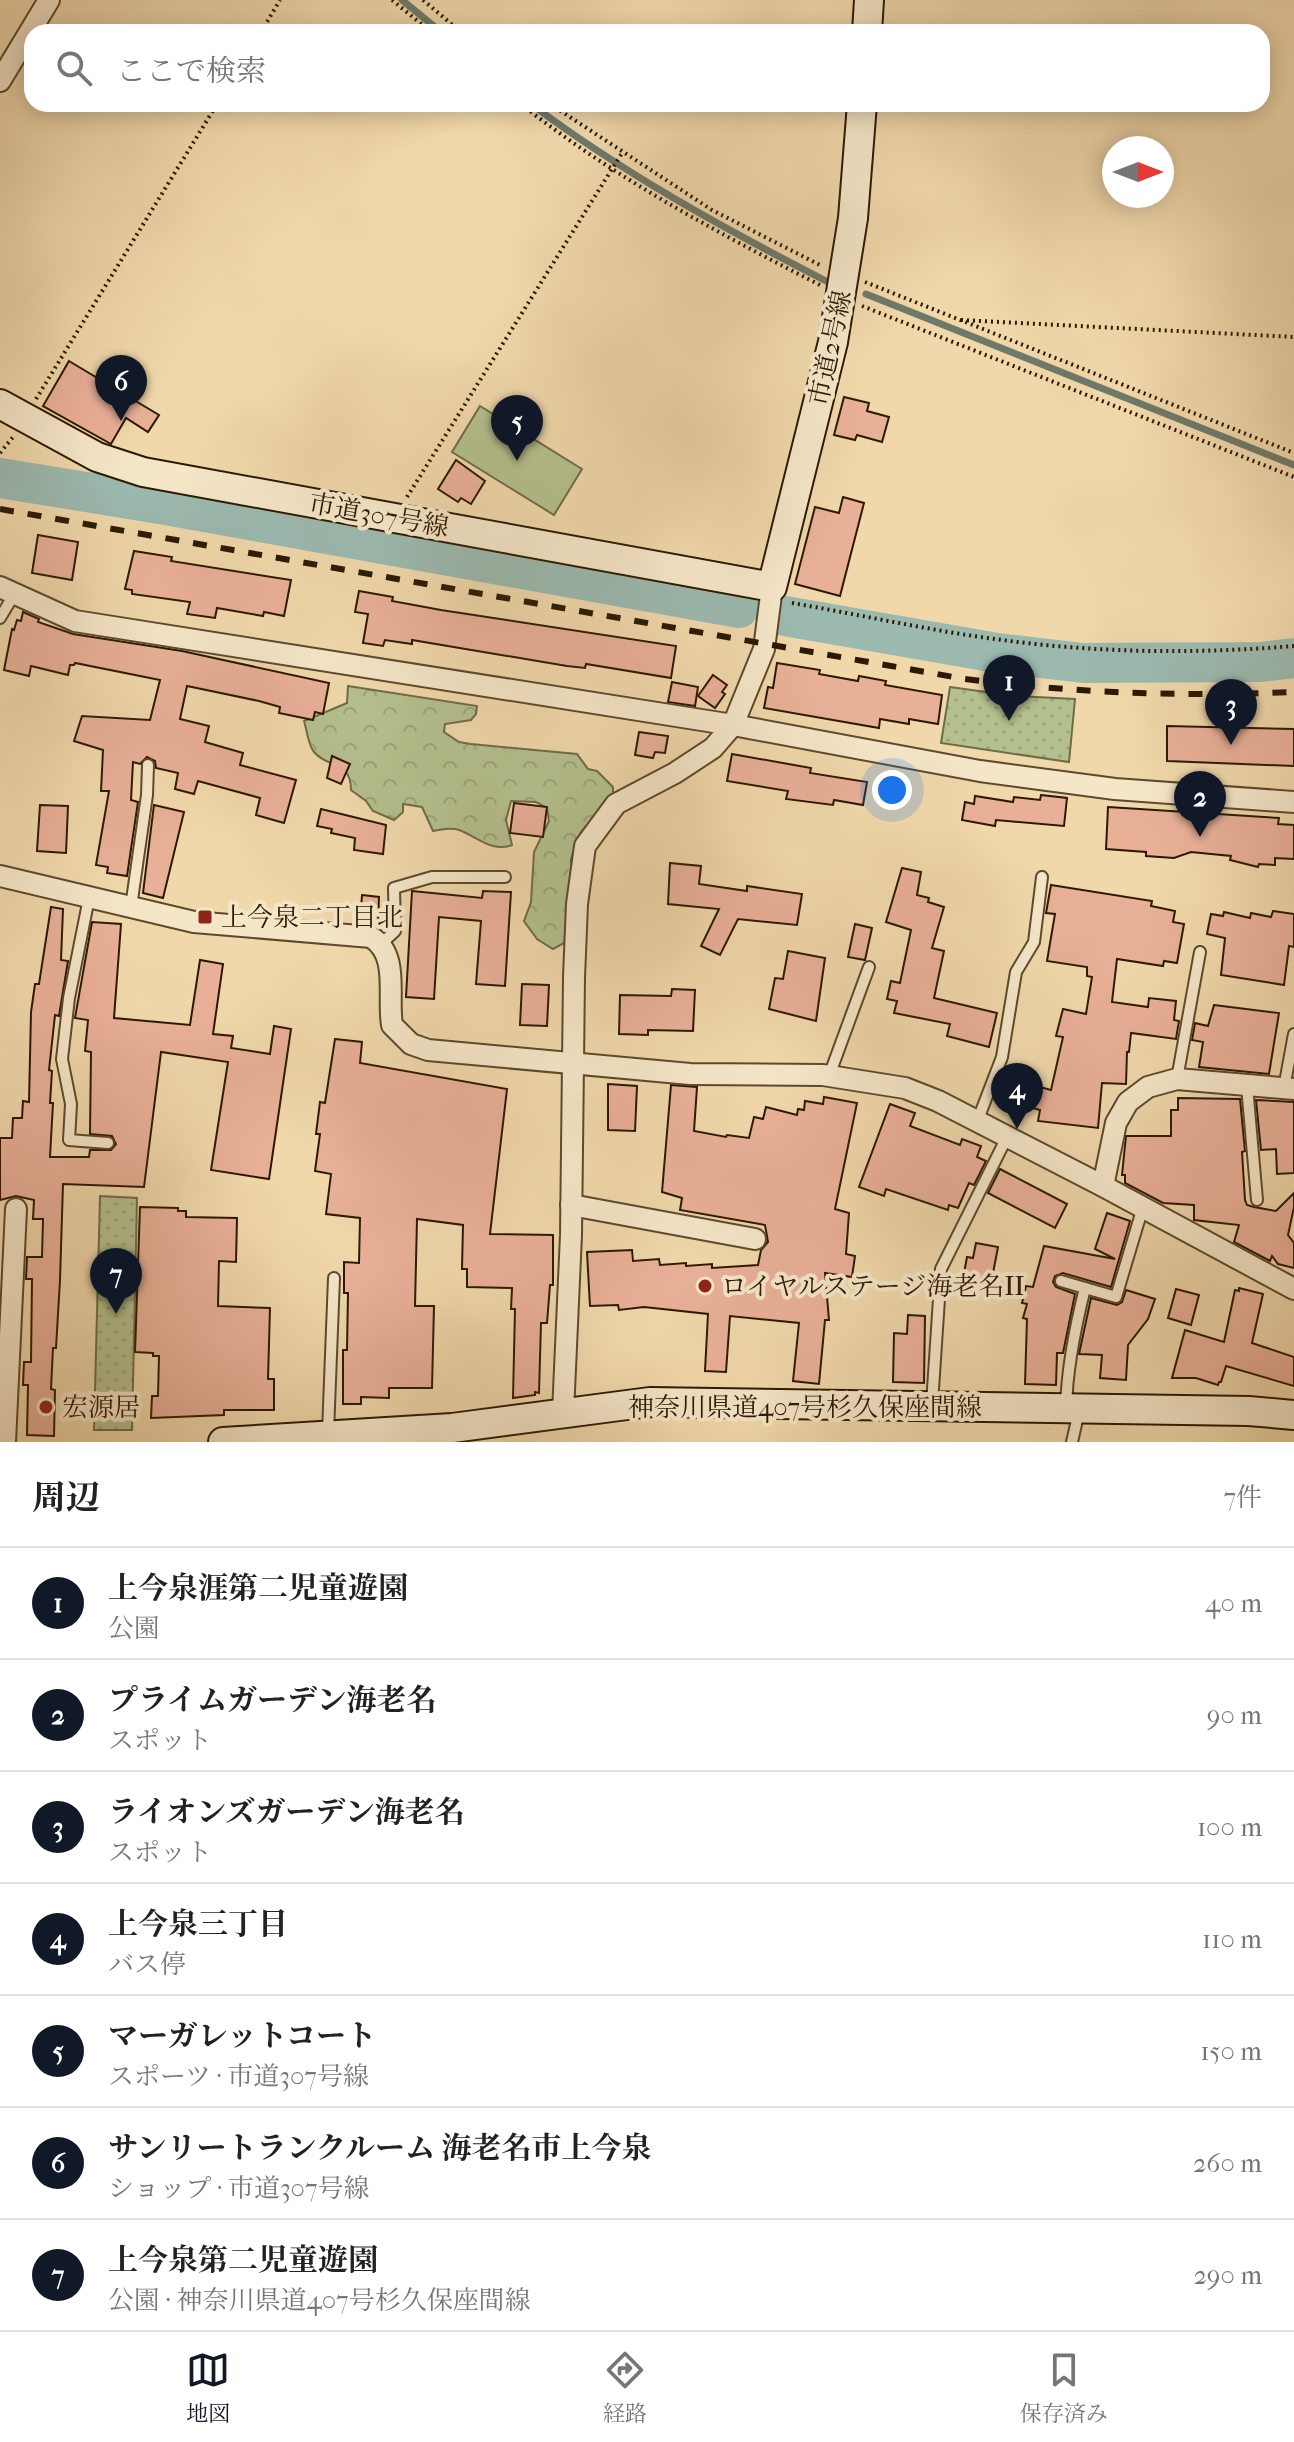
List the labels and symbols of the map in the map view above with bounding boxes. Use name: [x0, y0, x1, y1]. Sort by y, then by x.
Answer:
north arrow: [1102, 136, 1174, 208]
street label: 市道2号線: [803, 287, 858, 409]
pin: 6: [95, 355, 147, 421]
pin: 5: [491, 395, 543, 461]
street label: 市道307号線: [307, 488, 451, 543]
pin: 1: [983, 655, 1035, 721]
pin: 3: [1205, 679, 1257, 745]
your location: [872, 770, 912, 810]
pin: 2: [1174, 771, 1226, 837]
place label: 上今泉二丁目北: [221, 902, 403, 933]
marker: 上今泉二丁目北: [196, 908, 214, 926]
pin: 4: [991, 1063, 1043, 1129]
pin: 7: [90, 1248, 142, 1314]
place label: ロイヤルステージ海老名II: [721, 1271, 1024, 1302]
marker: ロイヤルステージ海老名II: [696, 1277, 714, 1295]
place label: 宏源居: [62, 1392, 140, 1423]
street label: 神奈川県道407号杉久保座間線: [628, 1392, 982, 1423]
marker: 宏源居: [37, 1398, 55, 1416]

